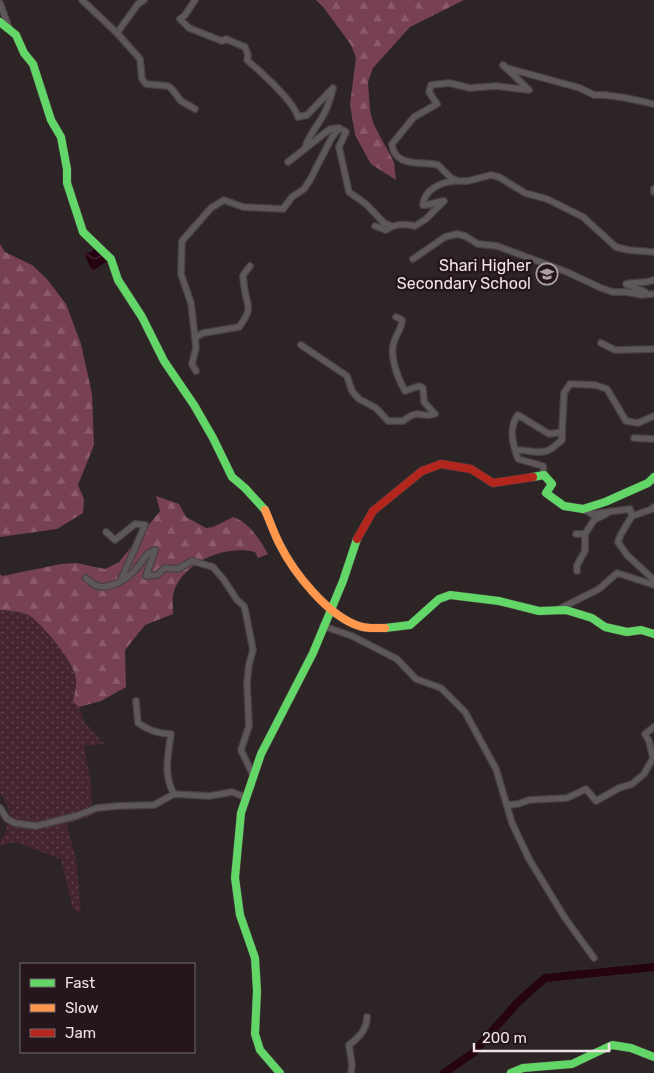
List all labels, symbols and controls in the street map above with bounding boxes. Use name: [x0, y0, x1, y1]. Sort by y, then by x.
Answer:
place label: Shari Higher Secondary School: [397, 256, 531, 293]
school or university icon: Shari Higher Secondary School: [535, 262, 559, 286]
legend: [20, 963, 195, 1053]
text: Fast: [65, 974, 95, 992]
text: Slow: [65, 999, 98, 1017]
scale bar: [474, 1020, 609, 1052]
text: Jam: [65, 1024, 96, 1042]
text: 200 m: [482, 1029, 527, 1047]

